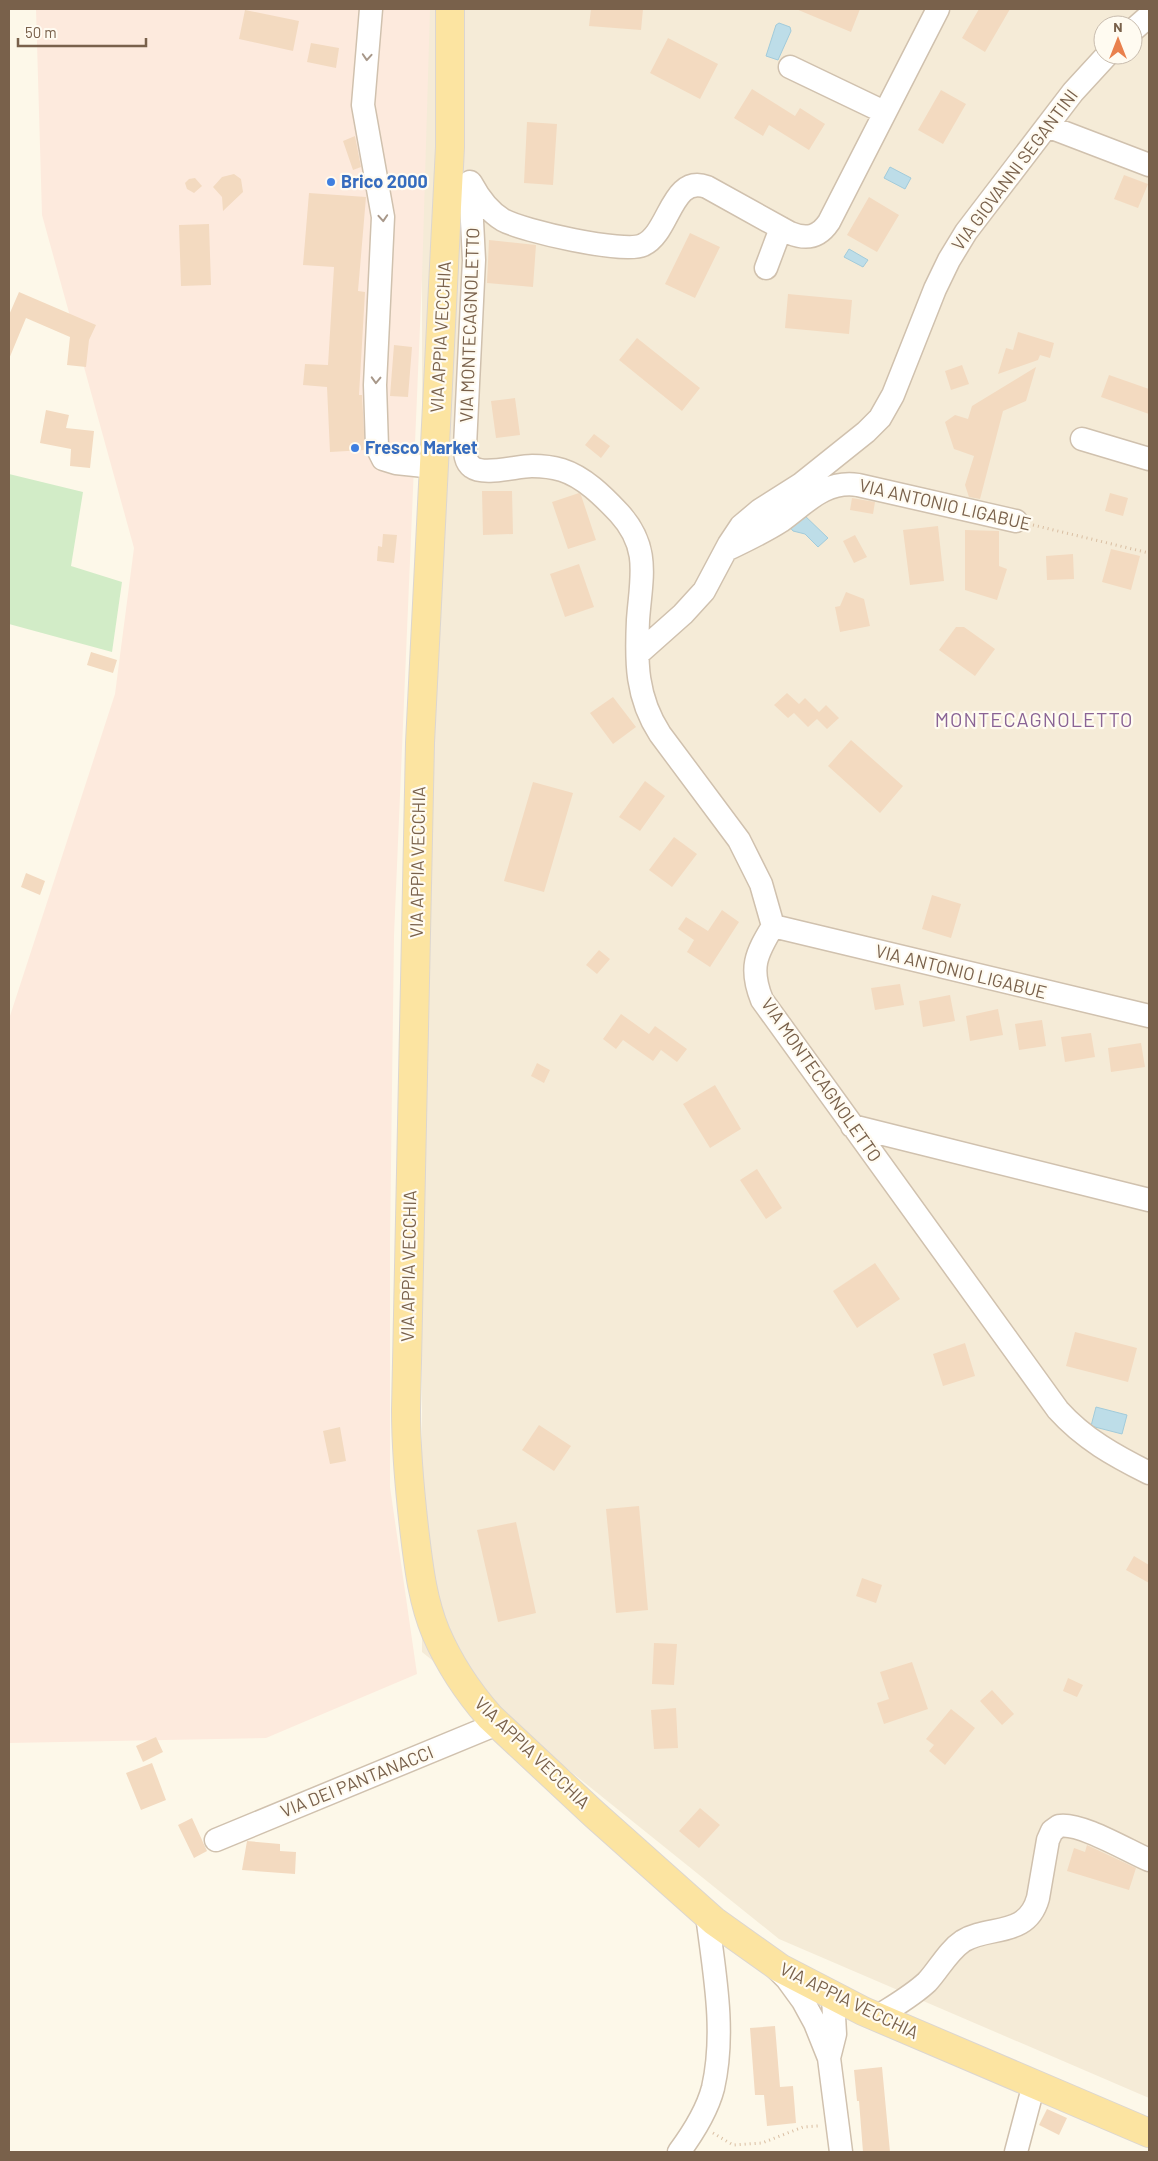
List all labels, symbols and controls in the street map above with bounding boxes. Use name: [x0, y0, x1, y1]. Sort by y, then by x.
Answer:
scale bar: [18, 15, 145, 47]
north arrow: [1093, 15, 1143, 65]
text: N: [1113, 18, 1123, 35]
text: 50 m: [25, 23, 57, 41]
one-way arrow: [361, 54, 372, 62]
street label: VIA GIOVANNI SEGANTINI: [946, 85, 1082, 254]
place label: Brico 2000: [341, 170, 428, 192]
marker: Brico 2000: [325, 176, 337, 188]
one-way arrow: [377, 214, 388, 222]
street label: VIA MONTECAGNOLETTO: [455, 227, 483, 423]
street label: VIA APPIA VECCHIA: [425, 261, 455, 413]
one-way arrow: [370, 376, 381, 384]
place label: Fresco Market: [365, 436, 478, 458]
marker: Fresco Market: [349, 442, 361, 454]
street label: VIA ANTONIO LIGABUE: [857, 474, 1033, 535]
district label: MONTECAGNOLETTO: [935, 707, 1133, 731]
street label: VIA APPIA VECCHIA: [405, 786, 429, 938]
street label: VIA ANTONIO LIGABUE: [873, 939, 1049, 1003]
street label: VIA MONTECAGNOLETTO: [757, 993, 887, 1166]
street label: VIA APPIA VECCHIA: [396, 1190, 420, 1342]
street label: VIA APPIA VECCHIA: [471, 1692, 595, 1813]
street label: VIA DEI PANTANACCI: [277, 1740, 436, 1822]
street label: VIA APPIA VECCHIA: [776, 1957, 922, 2043]

